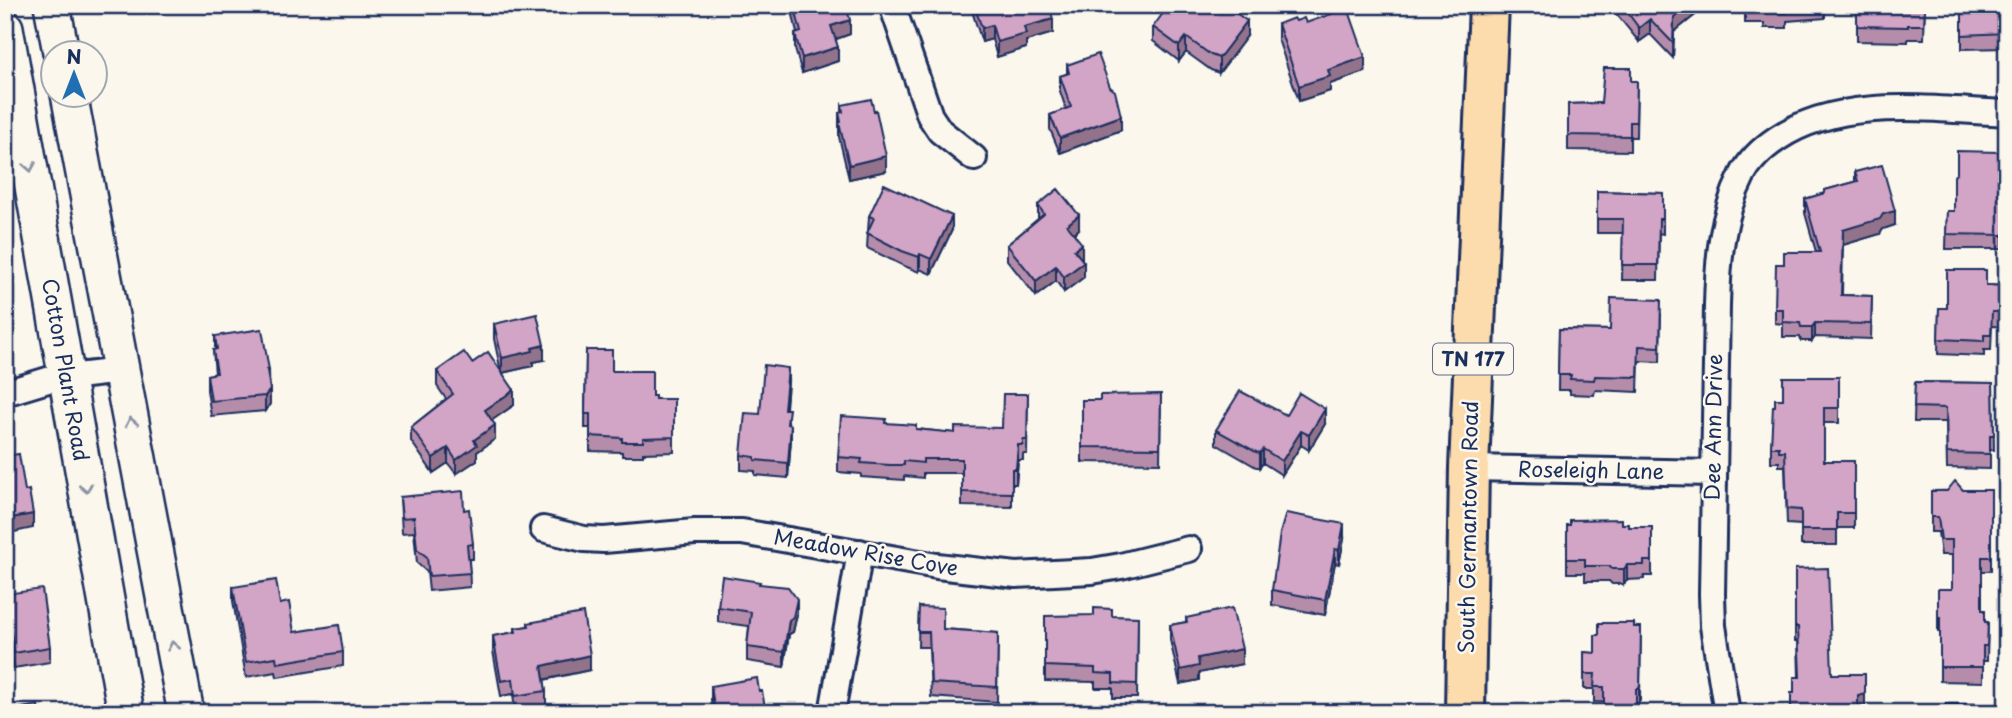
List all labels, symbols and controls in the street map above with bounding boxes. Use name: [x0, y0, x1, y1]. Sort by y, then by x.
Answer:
north arrow: [38, 38, 108, 108]
text: N: [66, 42, 82, 70]
one-way arrow: [22, 161, 37, 173]
street label: Cotton Plant Road: [35, 276, 99, 464]
road number: TN 177: [1433, 344, 1513, 374]
street label: Dee Ann Drive: [1695, 353, 1729, 501]
street label: South Germantown Road: [1449, 400, 1485, 654]
one-way arrow: [124, 416, 139, 428]
street label: Roseleigh Lane: [1517, 452, 1665, 486]
one-way arrow: [78, 482, 93, 494]
street label: Meadow Rise Cove: [772, 519, 961, 583]
one-way arrow: [166, 640, 181, 652]

